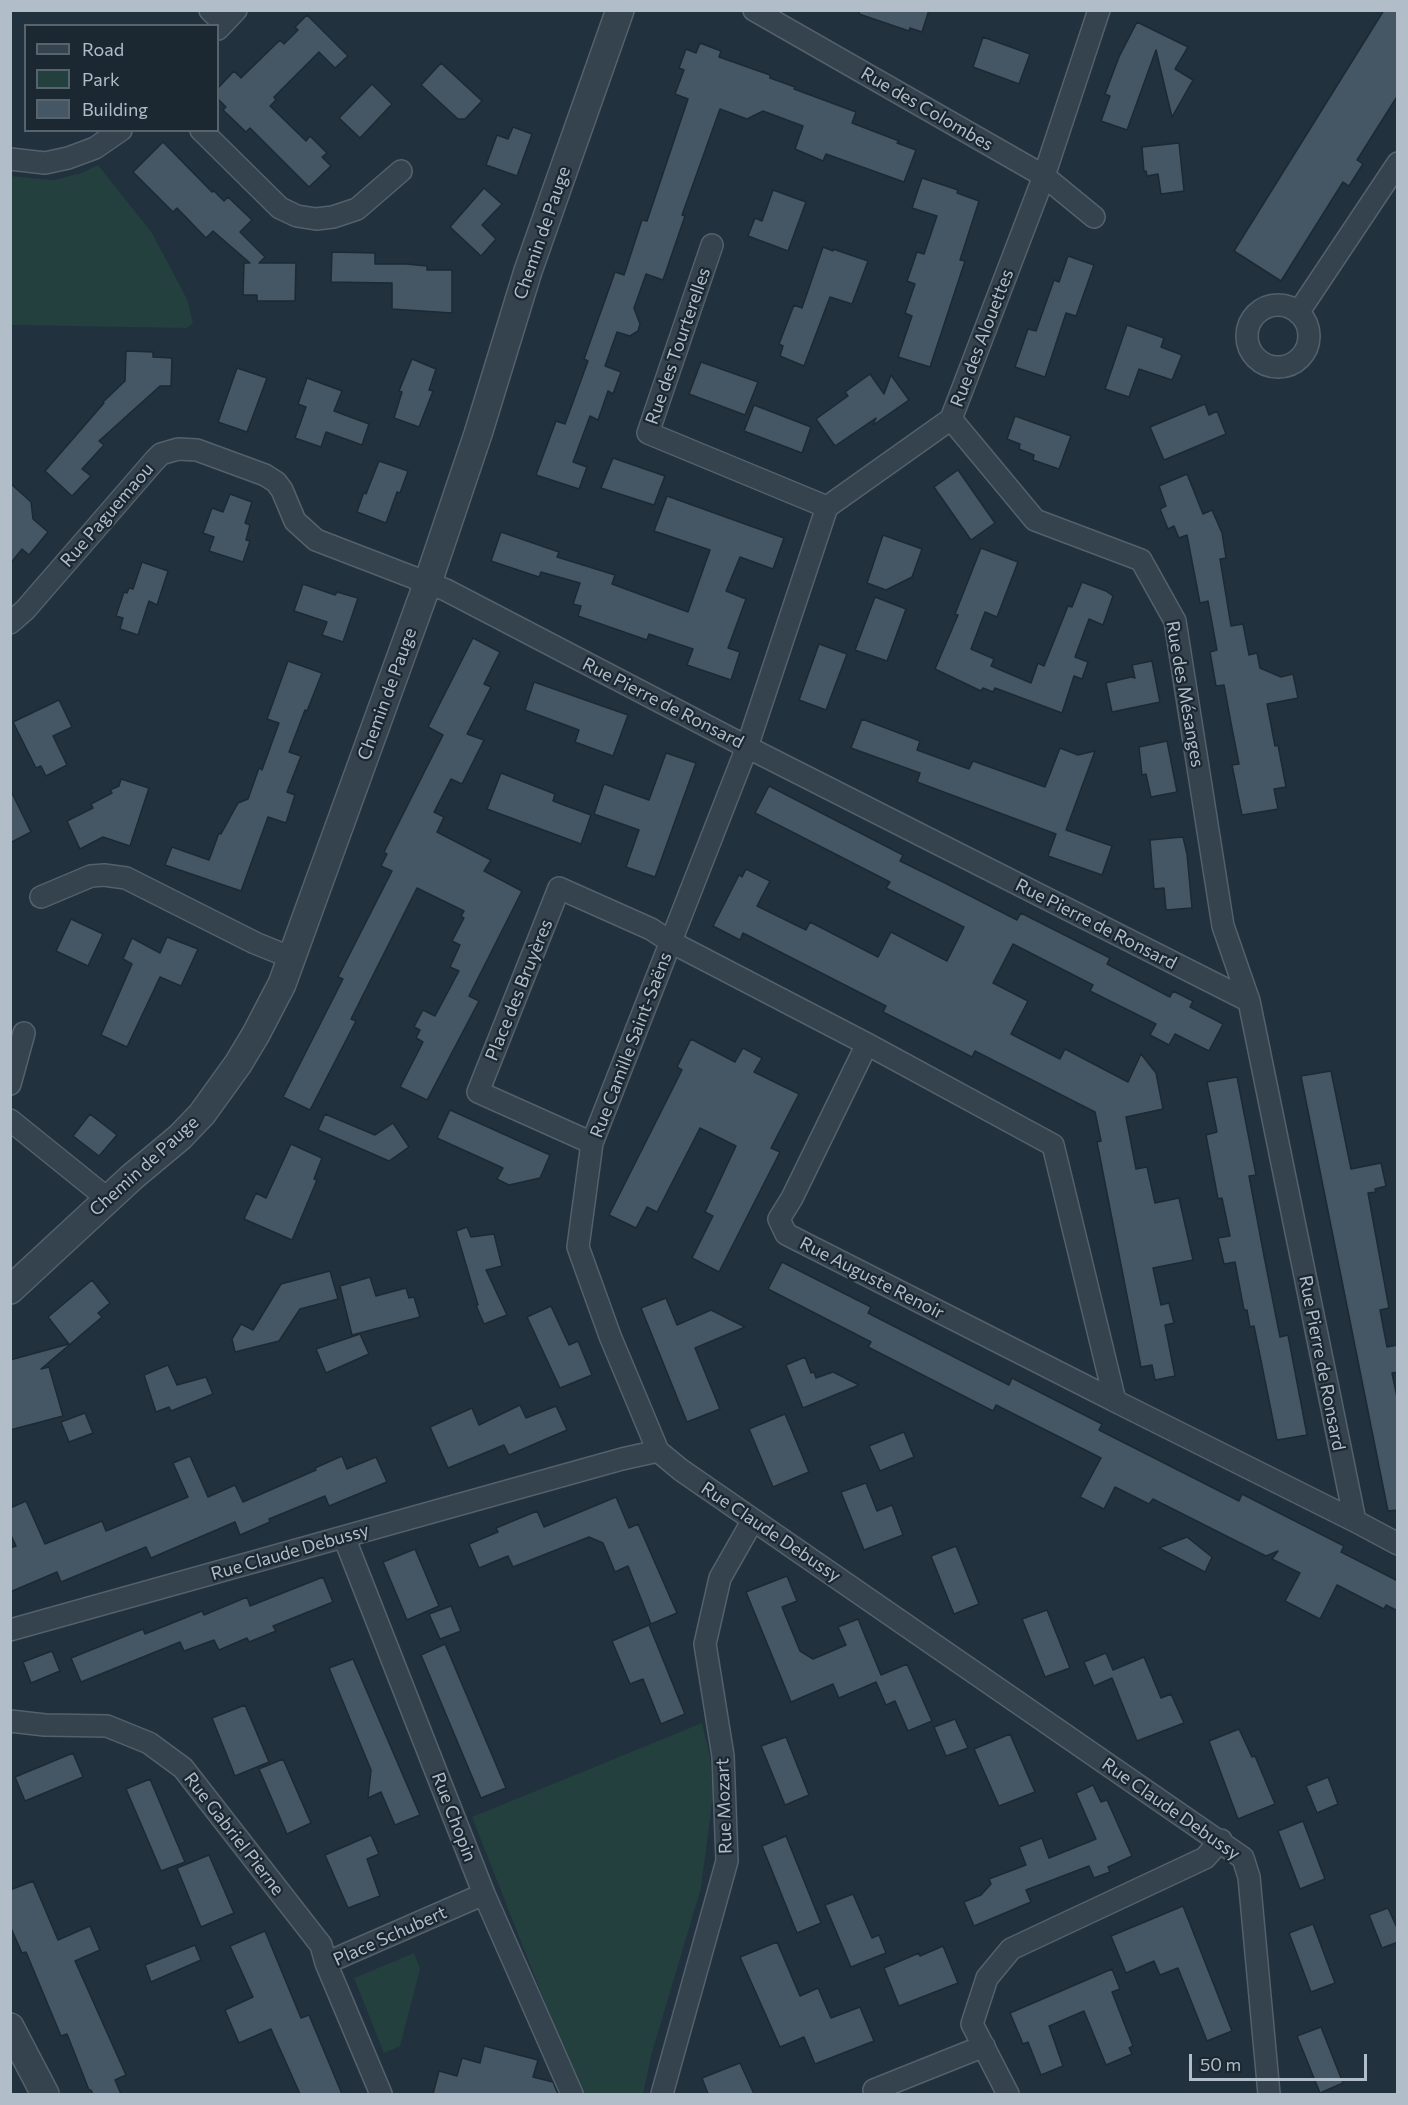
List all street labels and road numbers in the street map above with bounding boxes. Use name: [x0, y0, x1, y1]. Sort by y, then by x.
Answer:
street label: Rue des Colombes: [857, 62, 997, 156]
street label: Chemin de Pauge: [509, 164, 575, 302]
street label: Rue des Tourterelles: [641, 265, 715, 427]
street label: Rue des Alouettes: [946, 266, 1018, 410]
street label: Rue Paguemaou: [56, 459, 158, 571]
street label: Rue des Mésanges: [1161, 619, 1209, 769]
street label: Chemin de Pauge: [353, 625, 421, 763]
street label: Rue Pierre de Ronsard: [579, 653, 747, 753]
street label: Rue Pierre de Ronsard: [1012, 874, 1180, 974]
street label: Place des Bruyères: [481, 916, 557, 1064]
street label: Rue Camille Saint-Saëns: [586, 949, 676, 1141]
street label: Chemin de Pauge: [85, 1111, 203, 1221]
street label: Rue Auguste Renoir: [796, 1232, 948, 1324]
street label: Rue Pierre de Ronsard: [1294, 1274, 1350, 1452]
street label: Rue Claude Debussy: [697, 1477, 845, 1587]
street label: Rue Claude Debussy: [208, 1519, 372, 1585]
street label: Rue Claude Debussy: [1098, 1753, 1244, 1865]
street label: Rue Mozart: [712, 1758, 736, 1854]
street label: Rue Gabriel Pierne: [179, 1768, 289, 1900]
street label: Rue Chopin: [427, 1769, 481, 1865]
street label: Place Schubert: [330, 1901, 450, 1971]

